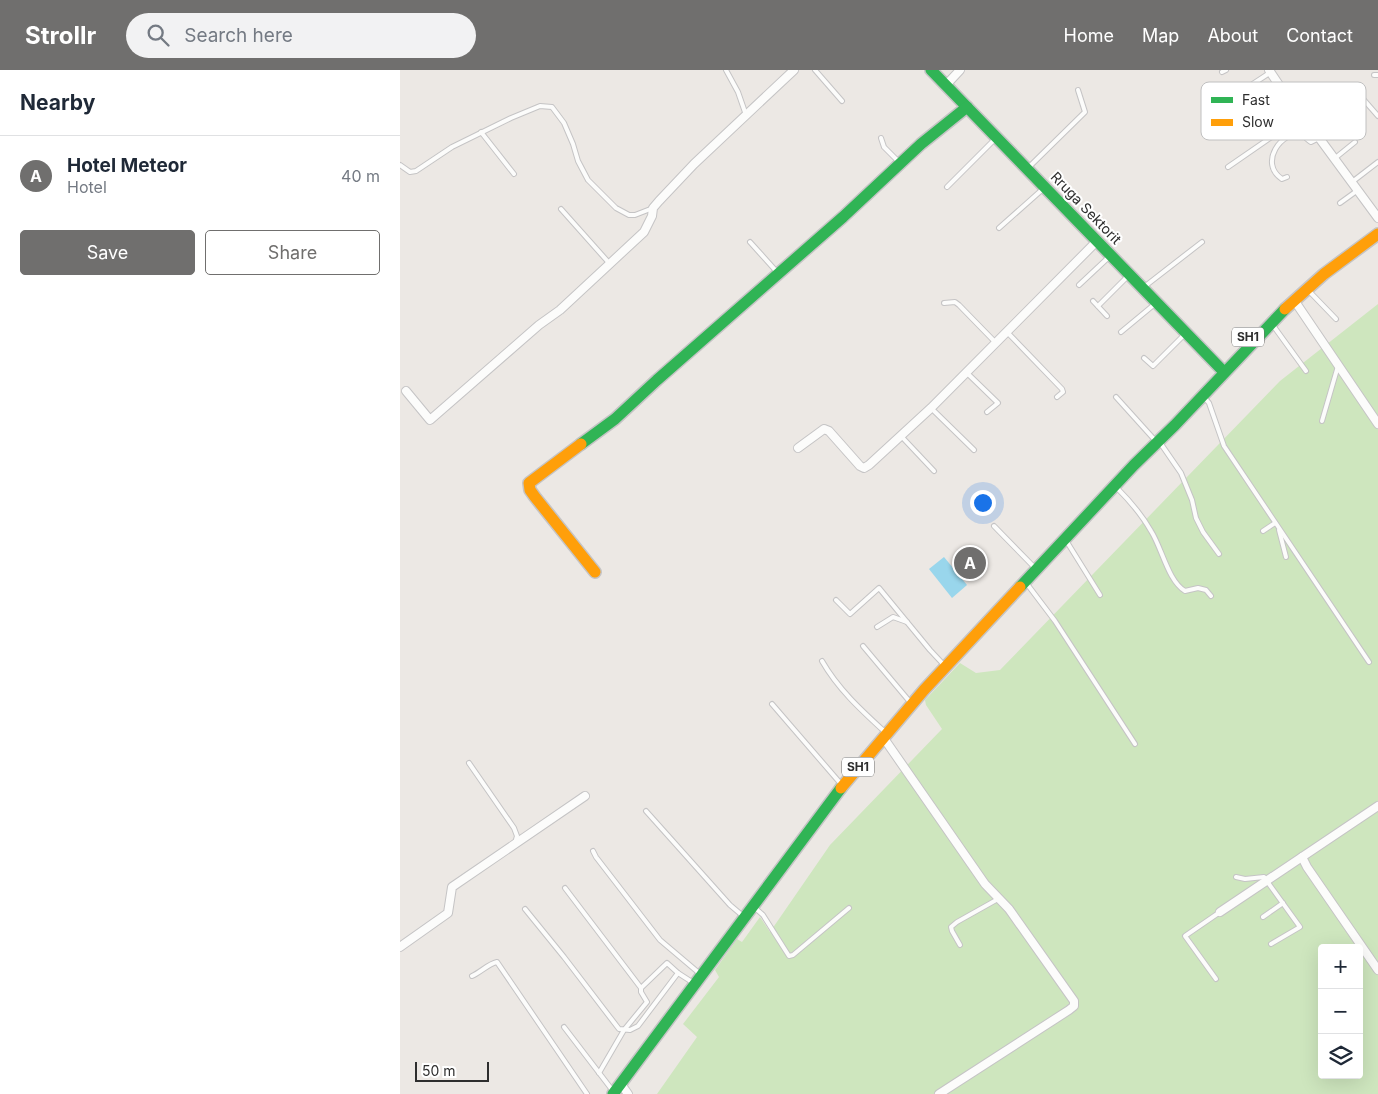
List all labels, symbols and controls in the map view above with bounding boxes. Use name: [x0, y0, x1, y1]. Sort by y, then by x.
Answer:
search box: [126, 13, 476, 58]
text: Strollr: [25, 21, 96, 50]
icon: search: [144, 21, 172, 49]
text: Search here: [184, 24, 293, 47]
text: Home: [1064, 25, 1114, 46]
text: Map: [1142, 25, 1179, 46]
text: About: [1207, 25, 1258, 46]
text: Contact: [1286, 25, 1353, 46]
legend: [1201, 82, 1366, 140]
text: Nearby: [20, 90, 95, 115]
text: Fast: [1242, 91, 1270, 108]
text: Slow: [1242, 113, 1274, 130]
text: Hotel Meteor: [67, 154, 187, 177]
text: A: [30, 166, 42, 186]
text: 40 m: [341, 166, 380, 186]
street label: Rruga Sektorit: [1048, 168, 1125, 248]
text: Hotel: [67, 177, 107, 197]
button: Save: [20, 230, 195, 275]
button: Share: [205, 230, 380, 275]
road number: SH1: [1232, 328, 1264, 346]
your location: [970, 490, 996, 516]
pin: A: [954, 544, 986, 582]
road number: SH1: [842, 758, 874, 776]
map controls: [1318, 944, 1363, 1079]
button: +: [1318, 944, 1363, 989]
button: −: [1318, 989, 1363, 1034]
button: layers: [1318, 1034, 1363, 1079]
scale bar: [415, 1059, 489, 1082]
text: 50 m: [422, 1062, 456, 1079]

